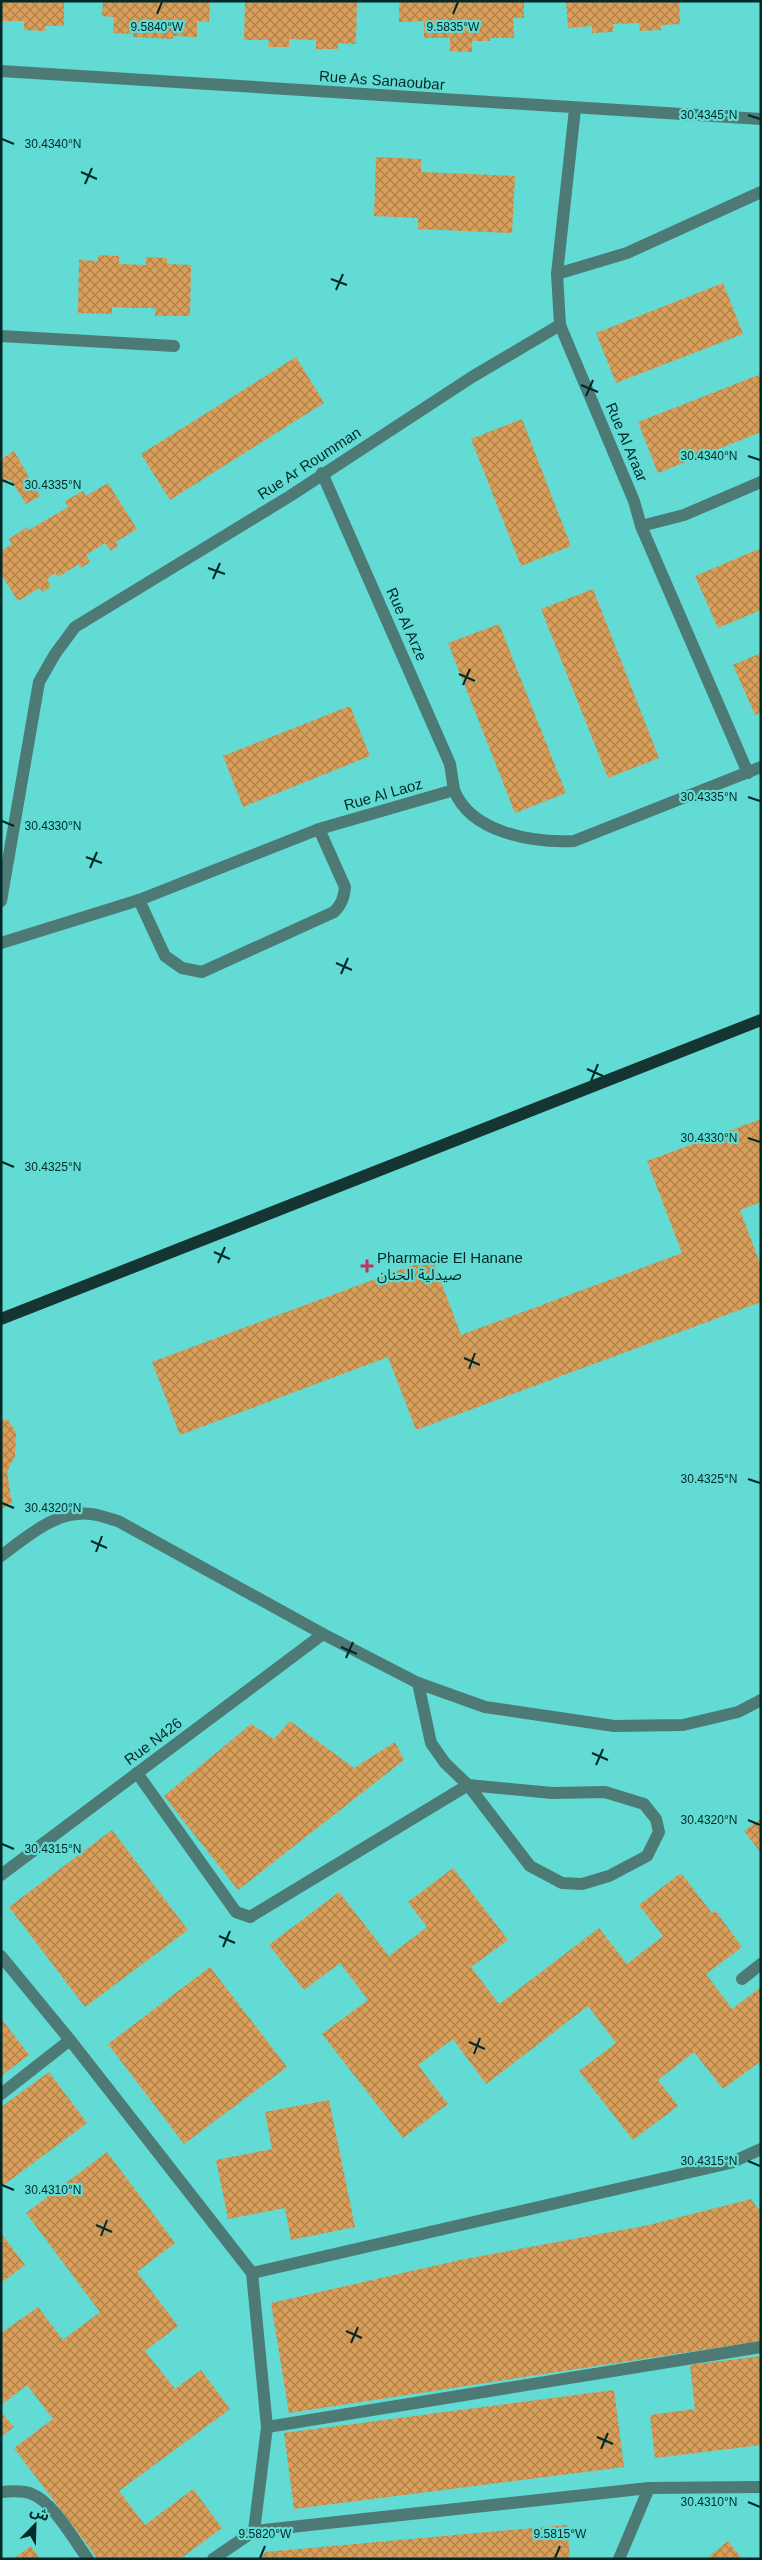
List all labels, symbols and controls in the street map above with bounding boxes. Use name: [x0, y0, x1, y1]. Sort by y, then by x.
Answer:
text: 9.5840°W: [131, 20, 184, 34]
text: 9.5835°W: [427, 20, 480, 34]
street label: Rue As Sanaoubar: [319, 67, 445, 93]
text: 30.4345°N: [681, 108, 737, 122]
text: 30.4340°N: [25, 137, 81, 151]
street label: Rue Al Araar: [603, 400, 651, 484]
street label: Rue Ar Roumman: [254, 423, 364, 503]
text: 30.4340°N: [681, 449, 737, 463]
text: 30.4335°N: [25, 478, 81, 492]
street label: Rue Al Arze: [383, 585, 431, 663]
street label: Rue Al Laoz: [342, 775, 424, 813]
text: 30.4335°N: [681, 790, 737, 804]
text: 30.4330°N: [25, 819, 81, 833]
text: 30.4330°N: [681, 1131, 737, 1145]
text: 30.4325°N: [25, 1160, 81, 1174]
place label: Pharmacie El Hanane صيدلية الحنان: [377, 1249, 523, 1284]
marker: Pharmacie El Hanane صيدلية الحنان: [361, 1260, 373, 1272]
text: 30.4325°N: [681, 1472, 737, 1486]
text: 30.4320°N: [25, 1501, 81, 1515]
street label: Rue N426: [121, 1714, 185, 1768]
text: 30.4320°N: [681, 1813, 737, 1827]
text: 30.4315°N: [25, 1842, 81, 1856]
text: 30.4315°N: [681, 2154, 737, 2168]
text: 30.4310°N: [25, 2183, 81, 2197]
text: 30.4310°N: [681, 2495, 737, 2509]
north arrow: [10, 2500, 60, 2550]
text: ش: [28, 2502, 52, 2524]
text: 9.5820°W: [239, 2527, 292, 2541]
text: 9.5815°W: [534, 2527, 587, 2541]

